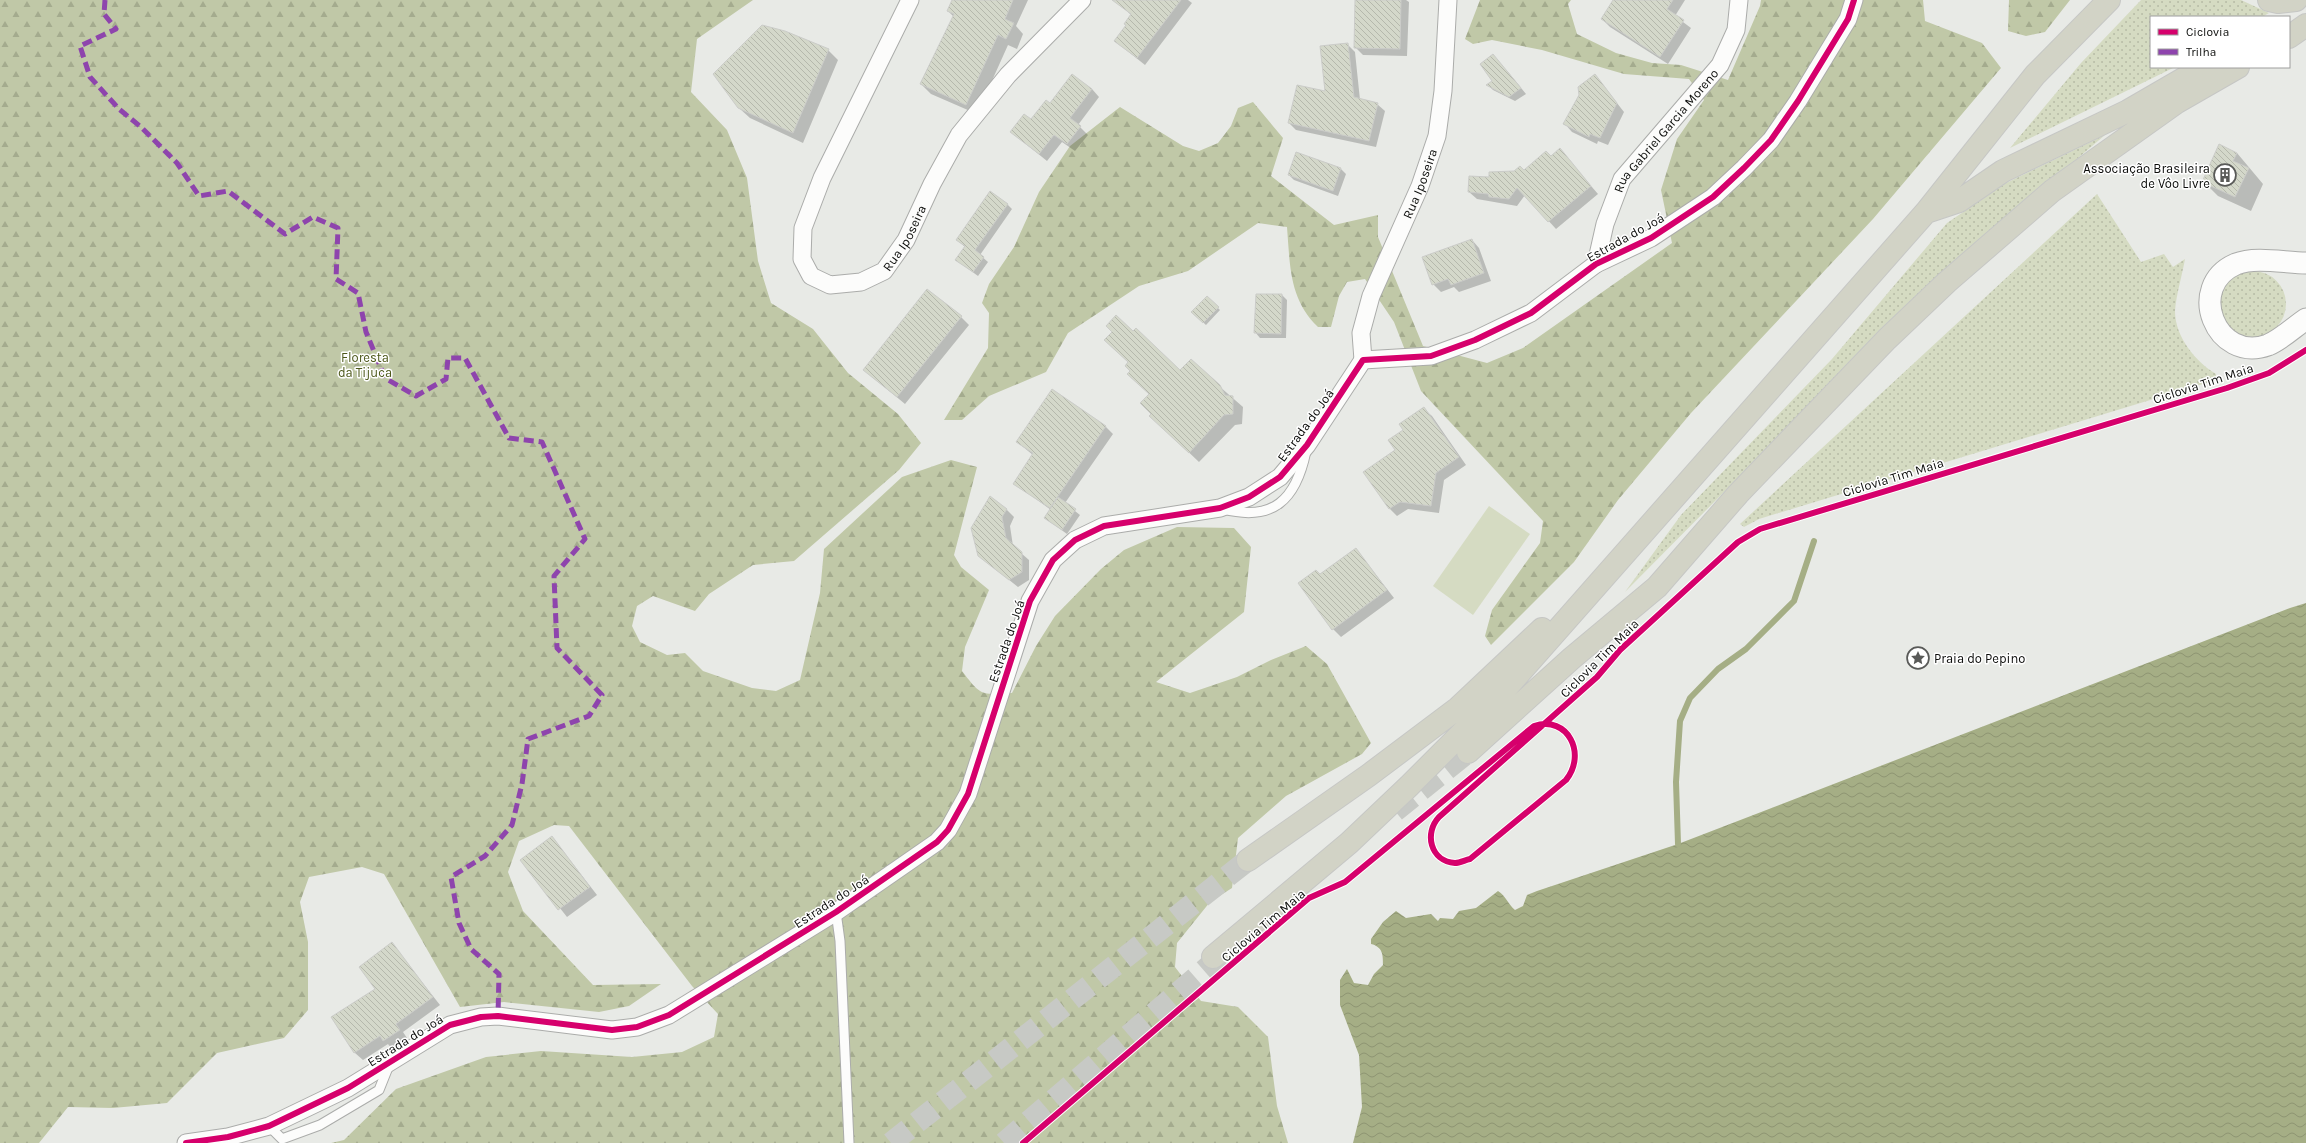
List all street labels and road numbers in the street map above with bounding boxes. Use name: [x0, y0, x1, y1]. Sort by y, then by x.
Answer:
street label: Rua Gabriel Garcia Moreno: [1611, 66, 1722, 195]
street label: Rua Iposeira: [1399, 147, 1440, 221]
street label: Rua Iposeira: [880, 203, 929, 274]
street label: Estrada do Joá: [1584, 210, 1667, 265]
street label: Ciclovia Tim Maia: [2151, 360, 2255, 407]
street label: Estrada do Joá: [1274, 386, 1337, 465]
street label: Ciclovia Tim Maia: [1841, 455, 1945, 500]
street label: Estrada do Joá: [985, 598, 1028, 684]
street label: Ciclovia Tim Maia: [1557, 616, 1642, 701]
street label: Estrada do Joá: [791, 872, 872, 931]
street label: Ciclovia Tim Maia: [1218, 886, 1308, 965]
street label: Estrada do Joá: [365, 1011, 446, 1070]

